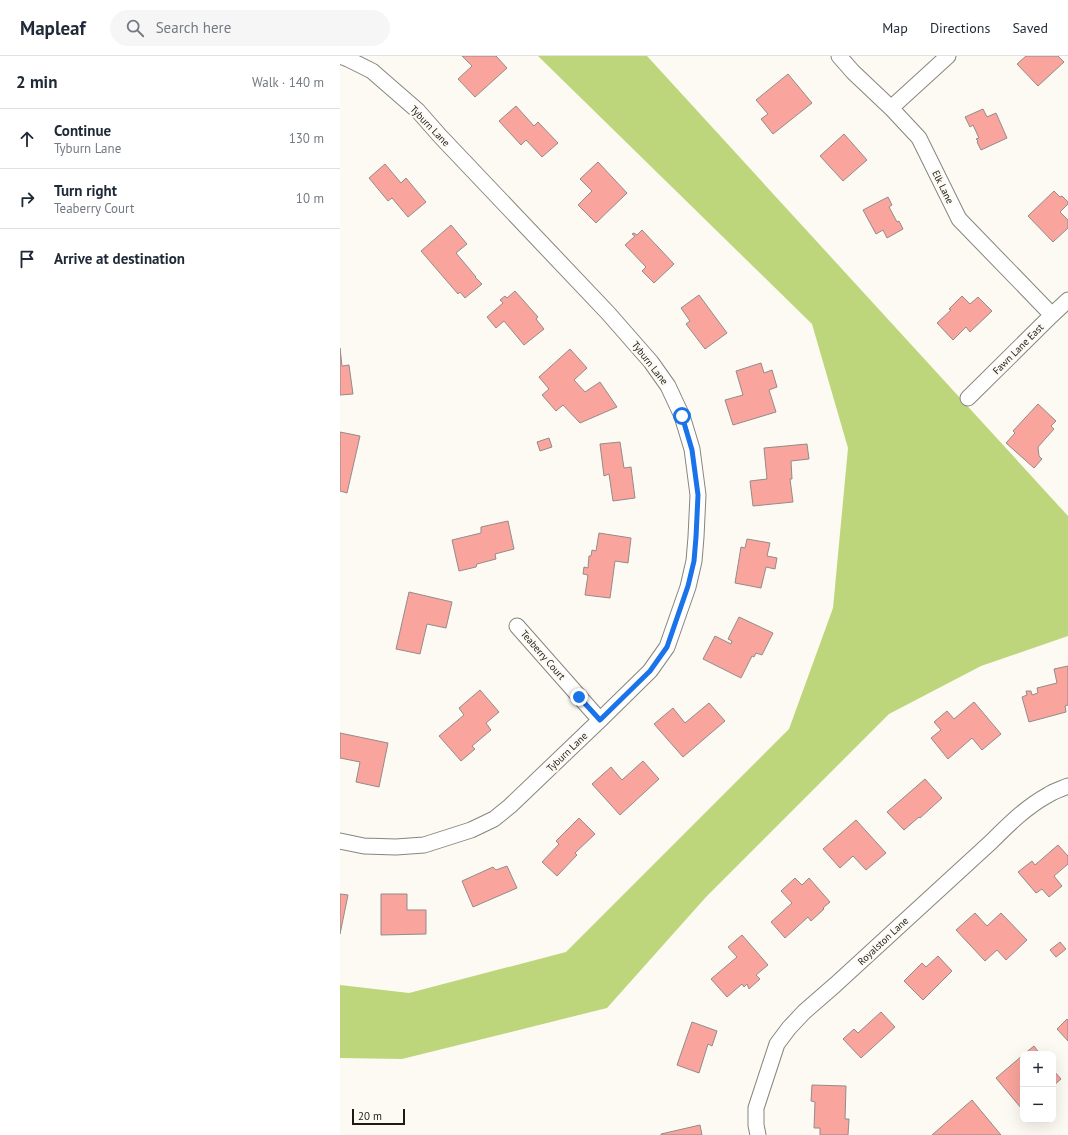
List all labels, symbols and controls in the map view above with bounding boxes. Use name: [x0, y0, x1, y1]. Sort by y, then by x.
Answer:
search box: [110, 10, 390, 46]
text: Mapleaf: [20, 16, 86, 40]
icon: search: [124, 17, 146, 39]
text: Search here: [156, 18, 231, 37]
text: Map: [882, 19, 908, 37]
text: Directions: [930, 19, 990, 37]
text: Saved: [1012, 19, 1048, 37]
text: 2 min: [16, 71, 57, 93]
text: Walk · 140 m: [252, 74, 324, 91]
street label: Tyburn Lane: [407, 103, 453, 149]
text: Continue: [54, 121, 111, 140]
icon: ahead: [16, 128, 38, 150]
text: 130 m: [289, 130, 324, 147]
text: Tyburn Lane: [54, 140, 121, 157]
street label: Elk Lane: [929, 168, 957, 206]
text: Turn right: [54, 181, 117, 200]
icon: right: [16, 188, 38, 210]
text: 10 m: [296, 190, 324, 207]
text: Teaberry Court: [54, 200, 134, 217]
icon: arrive: [16, 248, 38, 270]
text: Arrive at destination: [54, 249, 185, 268]
street label: Fawn Lane East: [990, 320, 1047, 377]
street label: Tyburn Lane: [629, 339, 671, 387]
route start: [673, 407, 691, 425]
street label: Teaberry Court: [518, 627, 569, 683]
route end: [570, 688, 588, 706]
street label: Tyburn Lane: [544, 729, 590, 775]
street label: Royalston Lane: [855, 914, 911, 968]
map controls: [1020, 1051, 1056, 1123]
button: +: [1020, 1051, 1056, 1087]
button: −: [1020, 1087, 1056, 1123]
scale bar: [352, 1107, 405, 1126]
text: 20 m: [358, 1109, 382, 1123]

